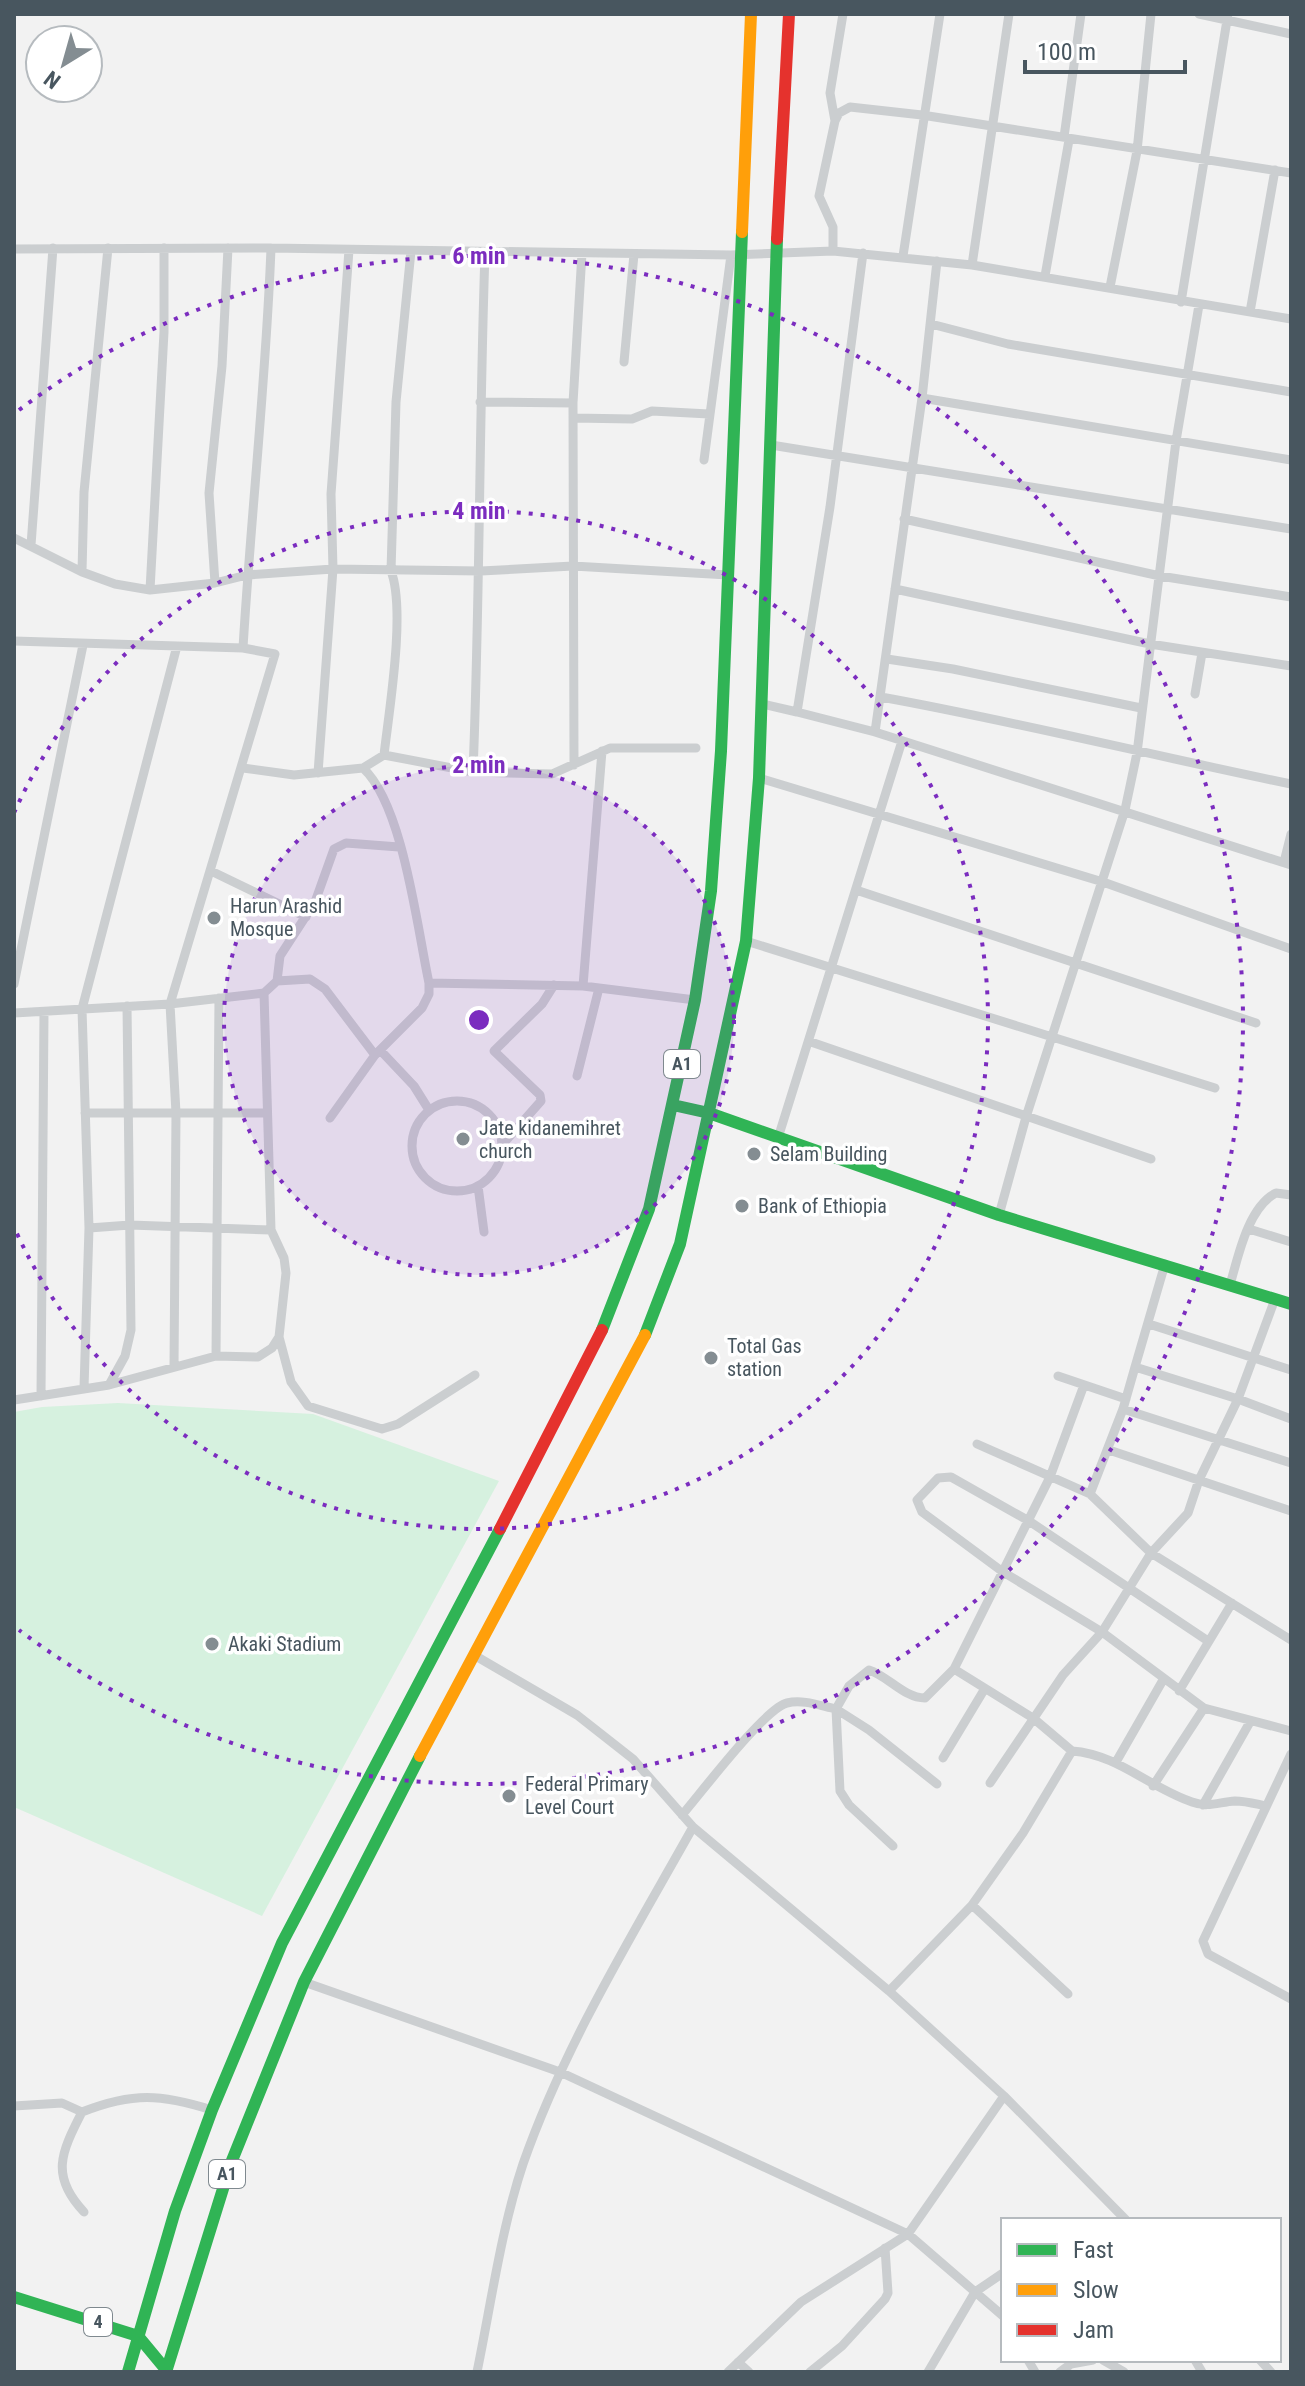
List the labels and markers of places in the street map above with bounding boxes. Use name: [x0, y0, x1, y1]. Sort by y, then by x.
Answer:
place label: Harun Arashid Mosque: [230, 894, 342, 941]
marker: Harun Arashid Mosque: [205, 909, 223, 927]
centre of rings: [465, 1006, 493, 1034]
place label: Jate kidanemihret church: [479, 1116, 621, 1163]
marker: Jate kidanemihret church: [454, 1130, 472, 1148]
place label: Selam Building: [770, 1142, 887, 1166]
marker: Selam Building: [745, 1145, 763, 1163]
place label: Bank of Ethiopia: [758, 1194, 887, 1218]
marker: Bank of Ethiopia: [733, 1197, 751, 1215]
place label: Total Gas station: [727, 1334, 802, 1381]
marker: Total Gas station: [702, 1349, 720, 1367]
place label: Akaki Stadium: [228, 1632, 341, 1656]
marker: Akaki Stadium: [203, 1635, 221, 1653]
place label: Federal Primary Level Court: [525, 1772, 649, 1819]
marker: Federal Primary Level Court: [500, 1787, 518, 1805]

